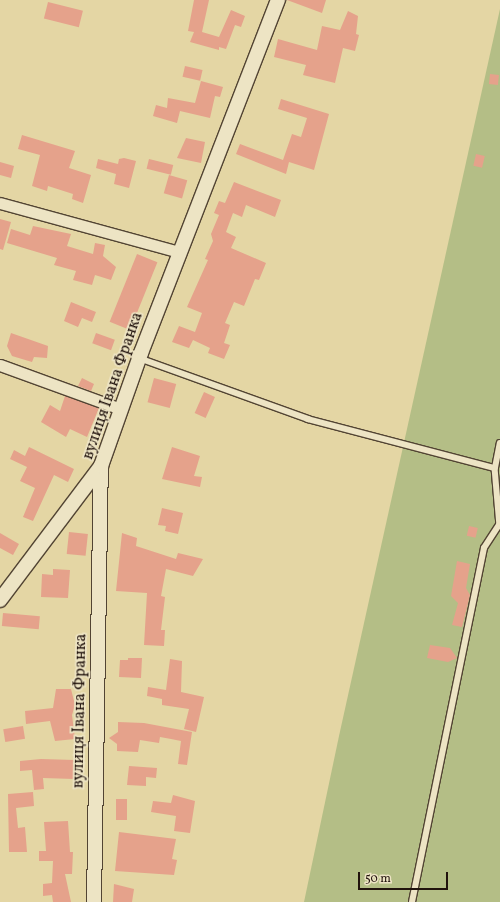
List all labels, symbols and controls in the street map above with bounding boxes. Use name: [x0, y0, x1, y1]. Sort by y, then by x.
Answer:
street label: вулиця Івана Франка: [79, 310, 147, 462]
street label: вулиця Івана Франка: [69, 634, 91, 788]
scale bar: [360, 864, 450, 890]
text: 50 m: [365, 871, 391, 887]

